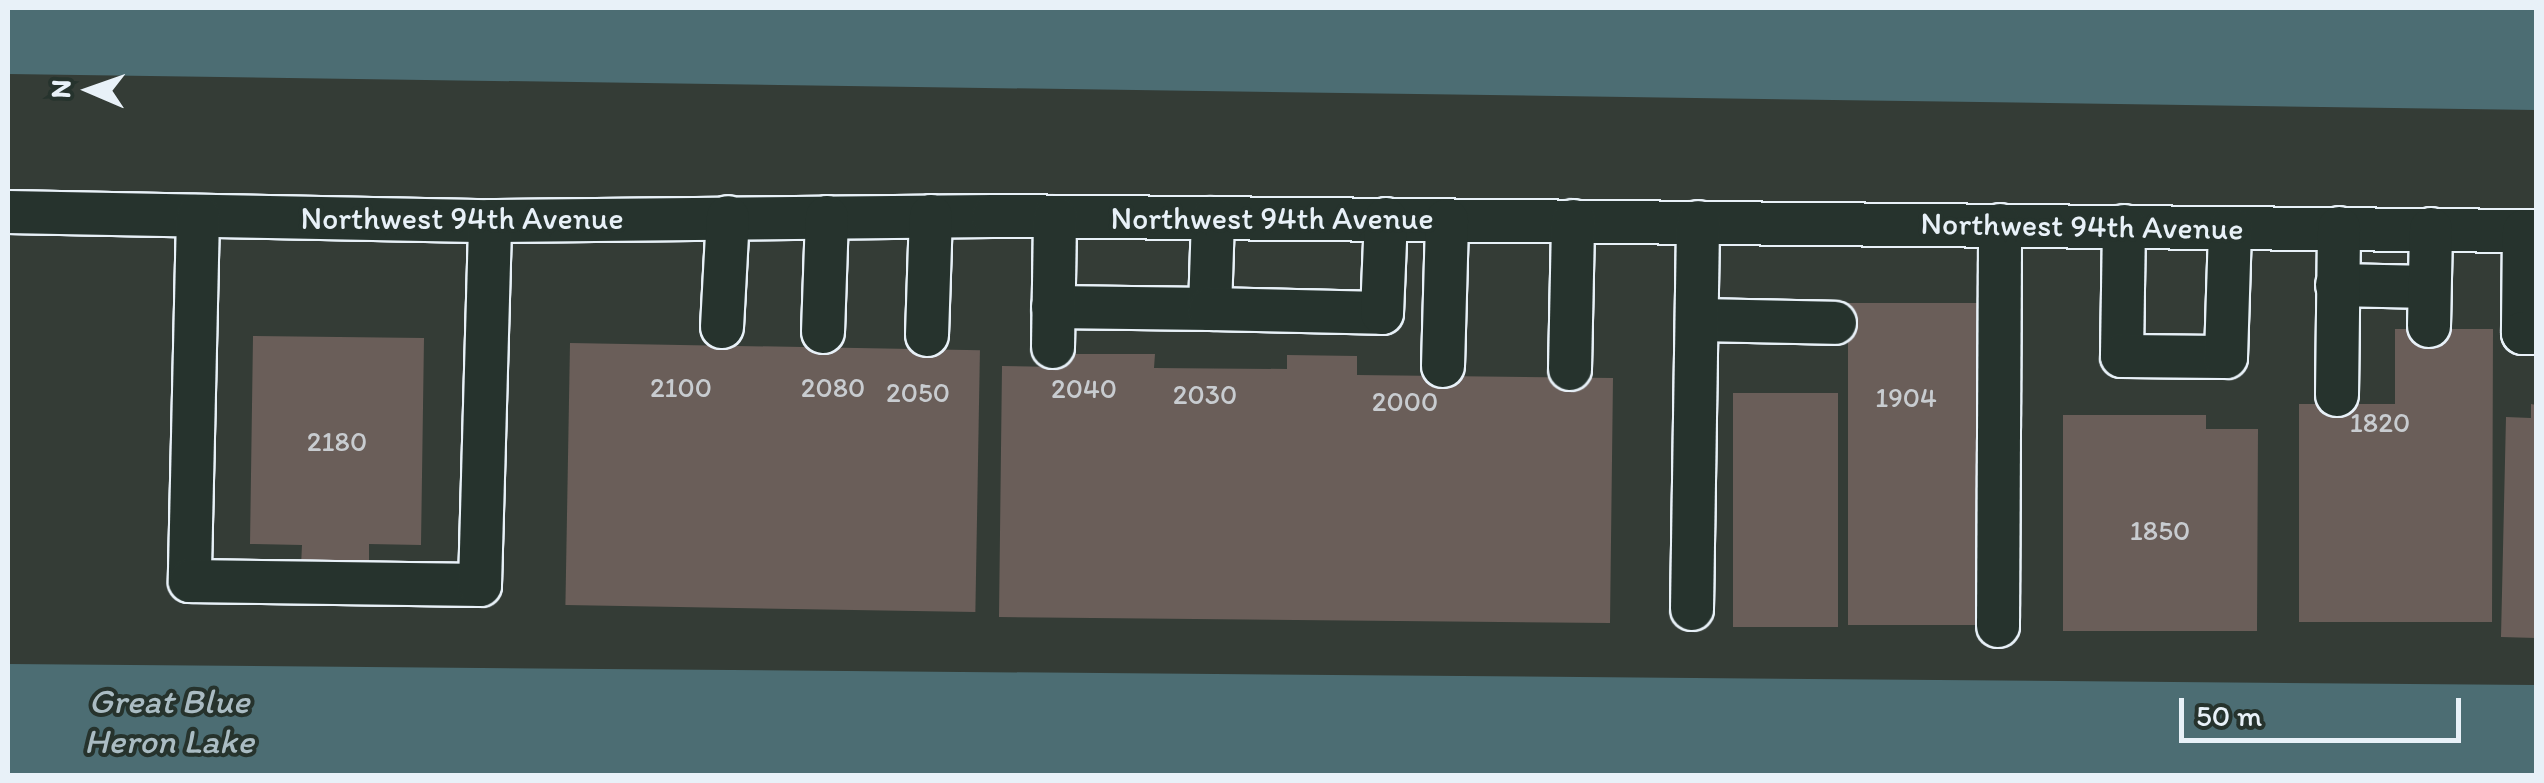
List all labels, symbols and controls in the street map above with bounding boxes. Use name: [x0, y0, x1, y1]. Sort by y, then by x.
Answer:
north arrow: [40, 40, 140, 140]
text: N: [43, 79, 77, 99]
street label: Northwest 94th Avenue: [301, 199, 623, 237]
street label: Northwest 94th Avenue: [1111, 199, 1433, 237]
street label: Northwest 94th Avenue: [1921, 204, 2243, 248]
house number: 2100: [650, 370, 712, 404]
house number: 2080: [801, 370, 865, 404]
house number: 2040: [1051, 371, 1117, 405]
house number: 2050: [886, 375, 950, 409]
house number: 2030: [1173, 377, 1237, 411]
house number: 1904: [1875, 380, 1937, 414]
house number: 2000: [1372, 384, 1438, 418]
house number: 1820: [2350, 405, 2410, 439]
house number: 2180: [307, 424, 367, 458]
house number: 1850: [2130, 513, 2190, 547]
scale bar: [2184, 678, 2466, 740]
water label: Great Blue Heron Lake: [84, 680, 254, 762]
text: 50 m: [2196, 697, 2262, 734]

